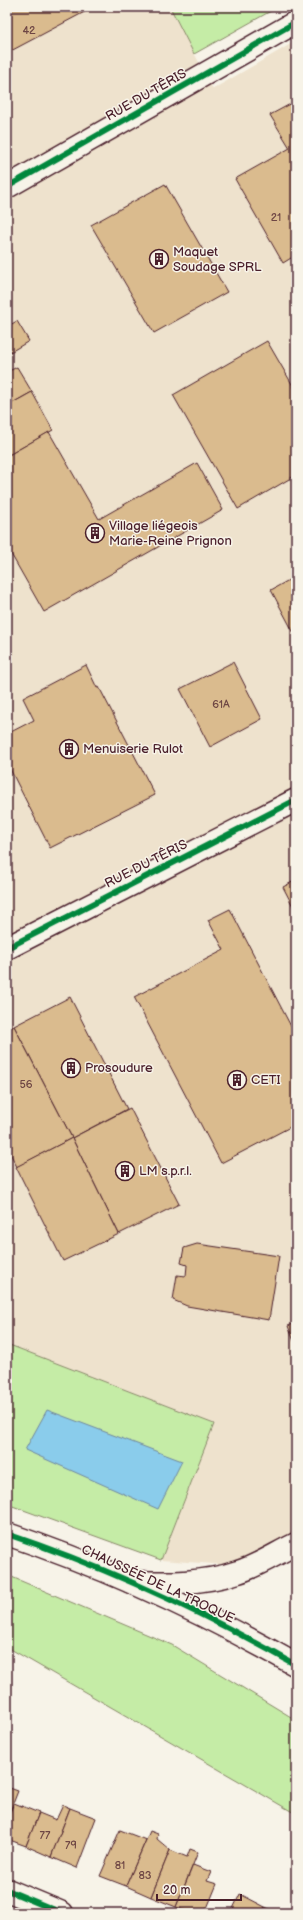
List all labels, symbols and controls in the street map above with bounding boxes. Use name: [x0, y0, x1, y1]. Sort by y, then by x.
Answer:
house number: 42: [22, 24, 36, 37]
street label: RUE DU TÊRIS: [102, 64, 189, 125]
house number: 21: [271, 211, 281, 224]
place label: Maquet Soudage SPRL: [173, 244, 262, 275]
building icon: Maquet Soudage SPRL: [148, 248, 170, 270]
place label: Village liégeois Marie-Reine Prignon: [109, 518, 232, 549]
building icon: Village liégeois Marie-Reine Prignon: [84, 522, 106, 544]
house number: 61A: [212, 698, 230, 711]
building icon: Menuiserie Rulot: [58, 738, 80, 760]
place label: Menuiserie Rulot: [83, 741, 183, 757]
street label: RUE DU TÊRIS: [102, 835, 190, 892]
building icon: Prosoudure: [60, 1057, 82, 1079]
place label: Prosoudure: [85, 1060, 153, 1076]
building icon: CETI: [226, 1069, 248, 1091]
place label: CETI: [251, 1072, 281, 1088]
house number: 56: [19, 1078, 33, 1091]
building icon: LM s.p.r.l.: [114, 1160, 136, 1182]
place label: LM s.p.r.l.: [139, 1163, 192, 1179]
street label: CHAUSSÉE DE LA TROQUE: [79, 1541, 237, 1627]
house number: 77: [40, 1829, 51, 1842]
house number: 79: [65, 1839, 77, 1852]
house number: 81: [115, 1859, 125, 1872]
house number: 83: [138, 1869, 152, 1882]
scale bar: [157, 1876, 241, 1902]
text: 20 m: [163, 1883, 190, 1898]

